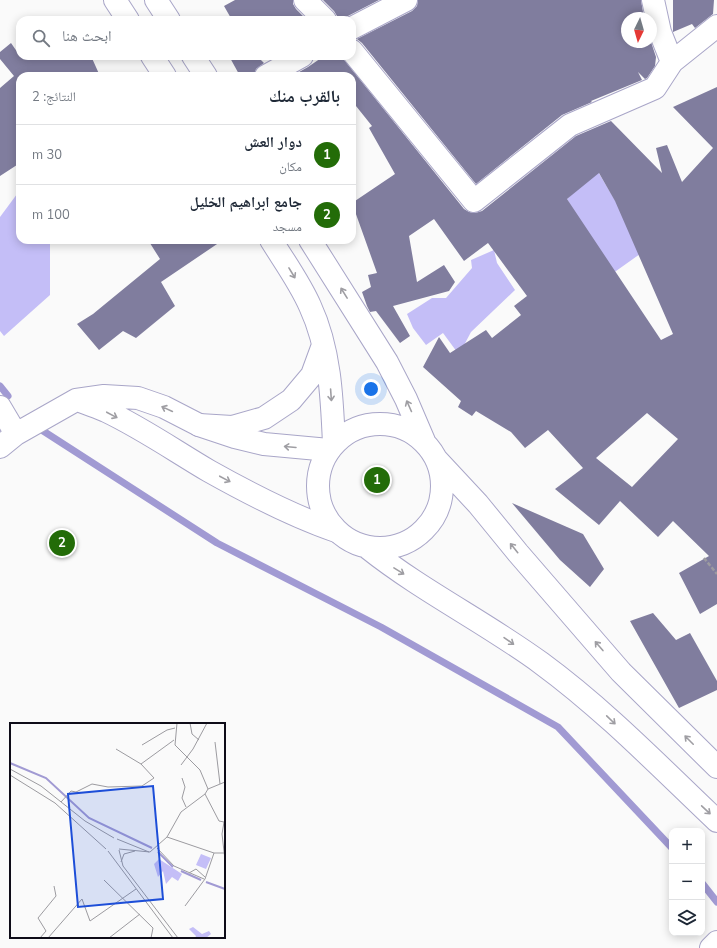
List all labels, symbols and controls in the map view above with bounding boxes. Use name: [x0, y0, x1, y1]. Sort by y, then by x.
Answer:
north arrow: [621, 12, 657, 48]
search box: [16, 16, 356, 60]
text: ابحث هنا: [62, 26, 112, 46]
icon: search: [30, 27, 52, 49]
text: بالقرب منك: [269, 85, 340, 108]
text: النتائج: 2: [32, 88, 76, 106]
text: دوار العش: [244, 132, 302, 152]
text: 30 m: [32, 146, 62, 164]
text: 1: [323, 146, 331, 164]
text: مكان: [279, 158, 302, 176]
text: جامع ابراهيم الخليل: [190, 192, 302, 212]
text: 100 m: [32, 206, 70, 224]
text: 2: [323, 206, 331, 224]
text: مسجد: [273, 218, 302, 236]
one-way arrow: [288, 267, 296, 279]
one-way arrow: [339, 287, 347, 299]
your location: [361, 379, 381, 399]
one-way arrow: [328, 388, 335, 401]
one-way arrow: [404, 400, 412, 412]
one-way arrow: [161, 405, 173, 412]
one-way arrow: [106, 411, 118, 419]
one-way arrow: [284, 443, 297, 450]
pin: 1: [364, 465, 390, 495]
one-way arrow: [219, 476, 231, 484]
pin: 2: [49, 528, 75, 558]
one-way arrow: [509, 543, 518, 553]
one-way arrow: [393, 567, 405, 575]
one-way arrow: [503, 637, 514, 645]
one-way arrow: [594, 641, 603, 652]
one-way arrow: [606, 715, 616, 725]
inset map: [10, 723, 225, 938]
one-way arrow: [684, 735, 694, 745]
one-way arrow: [700, 805, 710, 814]
map controls: [669, 828, 705, 936]
button: +: [669, 828, 705, 864]
button: −: [669, 864, 705, 900]
button: layers: [669, 900, 705, 936]

